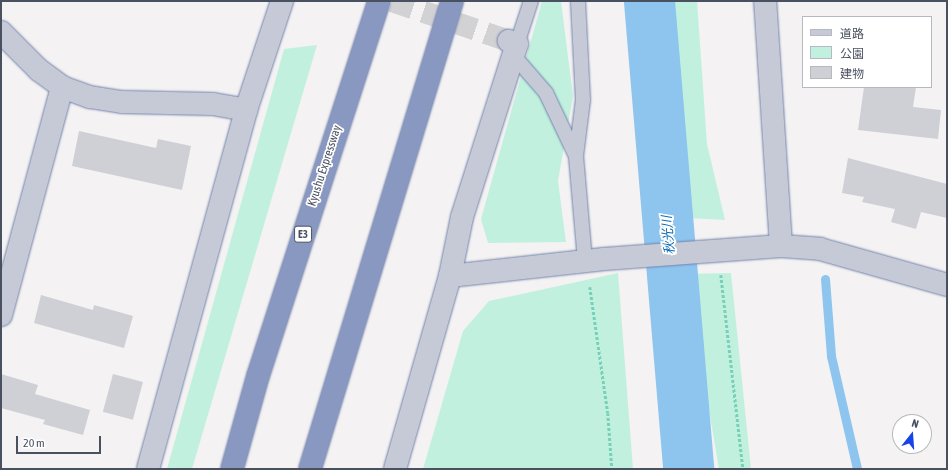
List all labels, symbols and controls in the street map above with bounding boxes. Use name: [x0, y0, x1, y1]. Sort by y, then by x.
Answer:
legend: [802, 16, 932, 88]
text: 道路: [840, 27, 864, 41]
text: 公園: [840, 47, 864, 61]
text: 建物: [840, 67, 864, 81]
street label: Kyushu Expressway: [305, 124, 345, 208]
water label: 秋光川: [660, 215, 678, 255]
road number: E3: [294, 225, 312, 243]
north arrow: [892, 414, 932, 454]
text: N: [910, 417, 920, 430]
scale bar: [18, 428, 103, 454]
text: 20 m: [23, 436, 45, 450]

